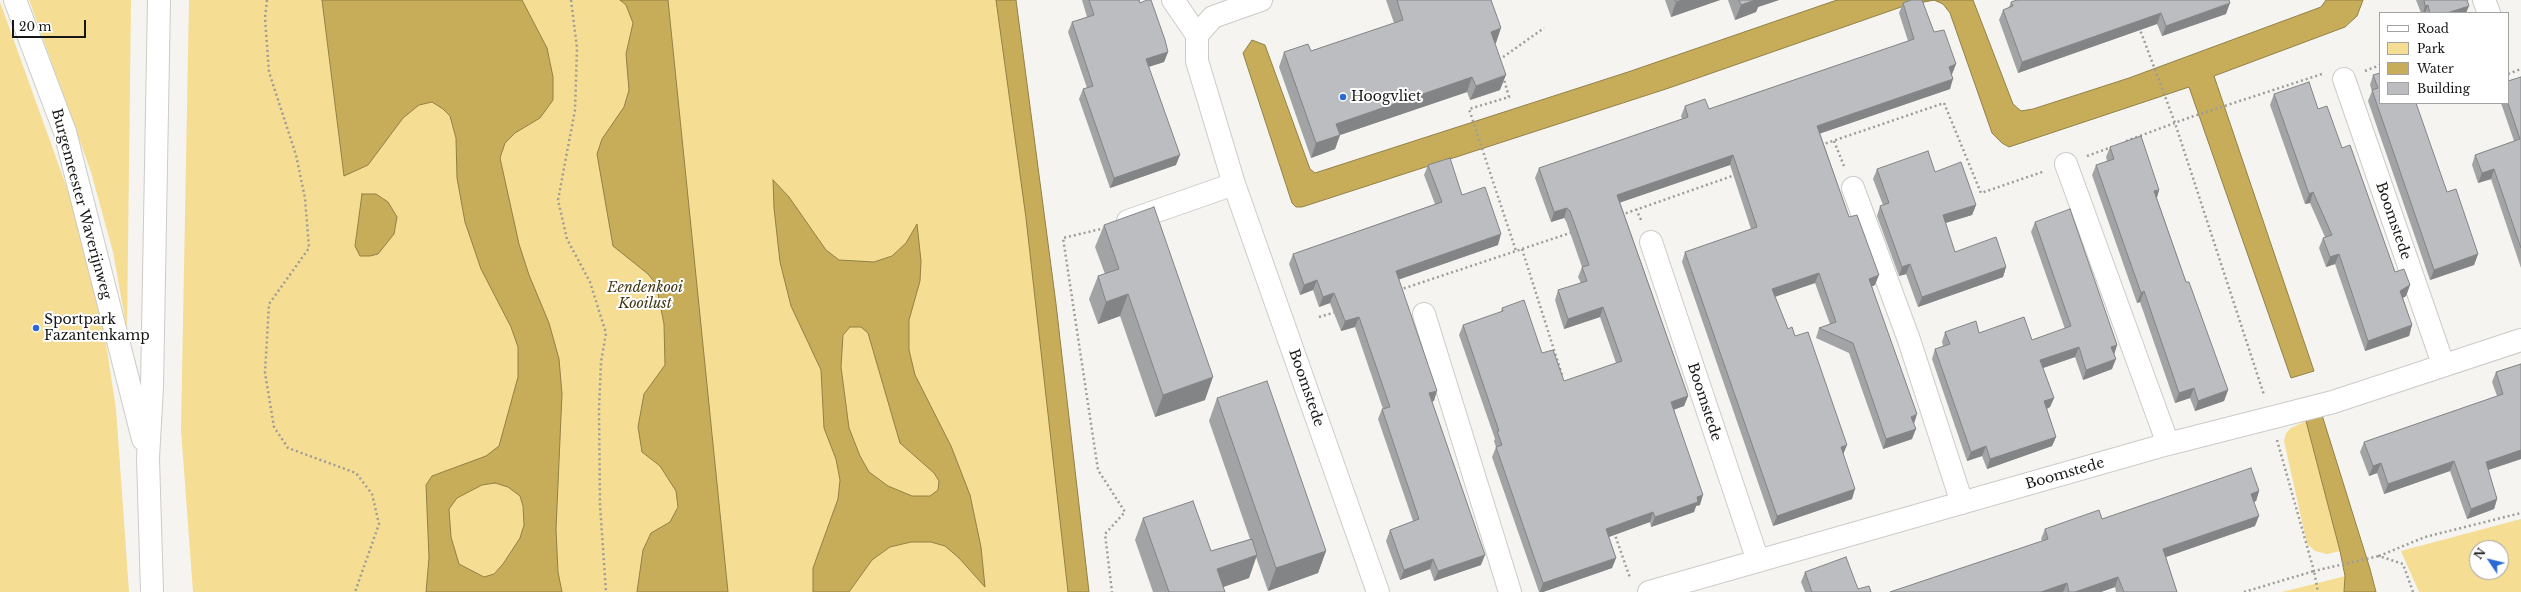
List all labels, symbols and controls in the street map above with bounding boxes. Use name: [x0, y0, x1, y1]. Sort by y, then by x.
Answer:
scale bar: [14, 12, 88, 38]
legend: [2379, 12, 2509, 104]
text: 20 m: [19, 19, 51, 34]
text: Road: [2417, 21, 2449, 36]
text: Park: [2417, 41, 2445, 56]
text: Water: [2417, 61, 2454, 76]
text: Building: [2417, 81, 2470, 96]
place label: Hoogvliet: [1351, 89, 1421, 105]
marker: Hoogvliet: [1338, 92, 1348, 102]
street label: Burgemeester Waverijnweg: [47, 107, 115, 301]
street label: Boomstede: [2372, 180, 2414, 262]
park label: Eendenkooi Kooilust: [607, 280, 683, 312]
place label: Sportpark Fazantenkamp: [44, 312, 150, 344]
marker: Sportpark Fazantenkamp: [31, 323, 41, 333]
street label: Boomstede: [1285, 347, 1327, 429]
street label: Boomstede: [1683, 361, 1725, 443]
street label: Boomstede: [2024, 455, 2106, 493]
north arrow: [2469, 540, 2509, 580]
text: N: [2471, 545, 2489, 562]

